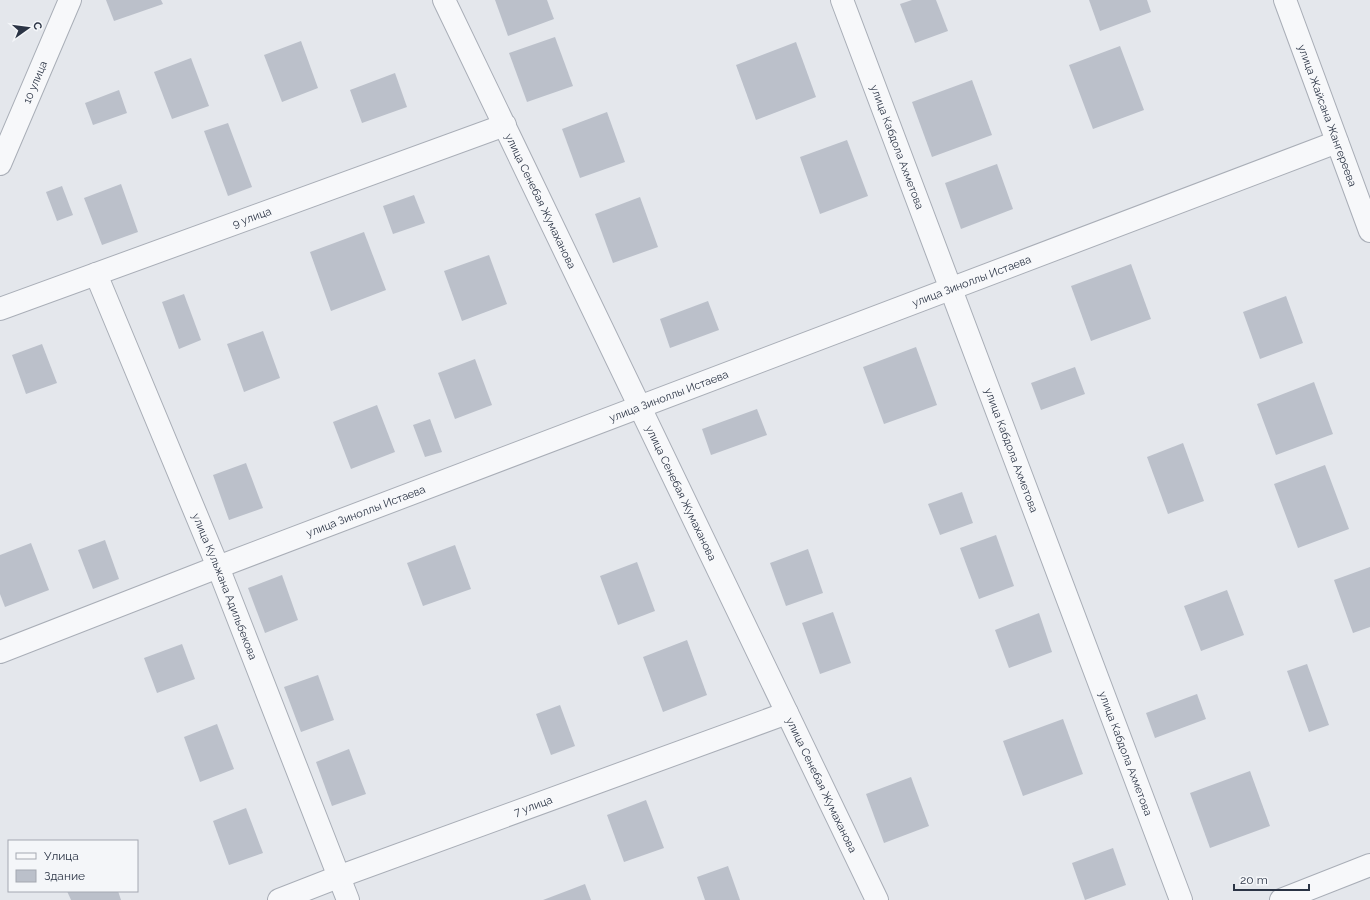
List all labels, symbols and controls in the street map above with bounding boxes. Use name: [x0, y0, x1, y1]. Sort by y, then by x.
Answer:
north arrow: [8, 8, 48, 48]
text: С: [30, 20, 45, 31]
street label: улица Жайсана Жангереева: [1295, 43, 1359, 188]
street label: 10 улица: [21, 59, 50, 106]
street label: улица Кабдола Ахметова: [868, 83, 926, 211]
street label: улица Сенебая Жумаханова: [502, 131, 578, 271]
street label: 9 улица: [231, 205, 273, 231]
street label: улица Зиноллы Истаева: [910, 253, 1033, 310]
street label: улица Зиноллы Истаева: [607, 368, 730, 425]
street label: улица Кабдола Ахметова: [982, 386, 1040, 514]
street label: улица Сенебая Жумаханова: [643, 423, 719, 563]
street label: улица Зиноллы Истаева: [305, 483, 427, 540]
street label: улица Кульжана Адильбекова: [189, 511, 260, 662]
street label: улица Кабдола Ахметова: [1096, 689, 1155, 818]
street label: улица Сенебая Жумаханова: [783, 715, 859, 855]
street label: 7 улица: [512, 793, 554, 819]
legend: [8, 840, 138, 892]
text: Улица: [44, 849, 79, 863]
scale bar: [1234, 866, 1309, 892]
text: Здание: [44, 869, 85, 883]
text: 20 m: [1240, 873, 1268, 887]

